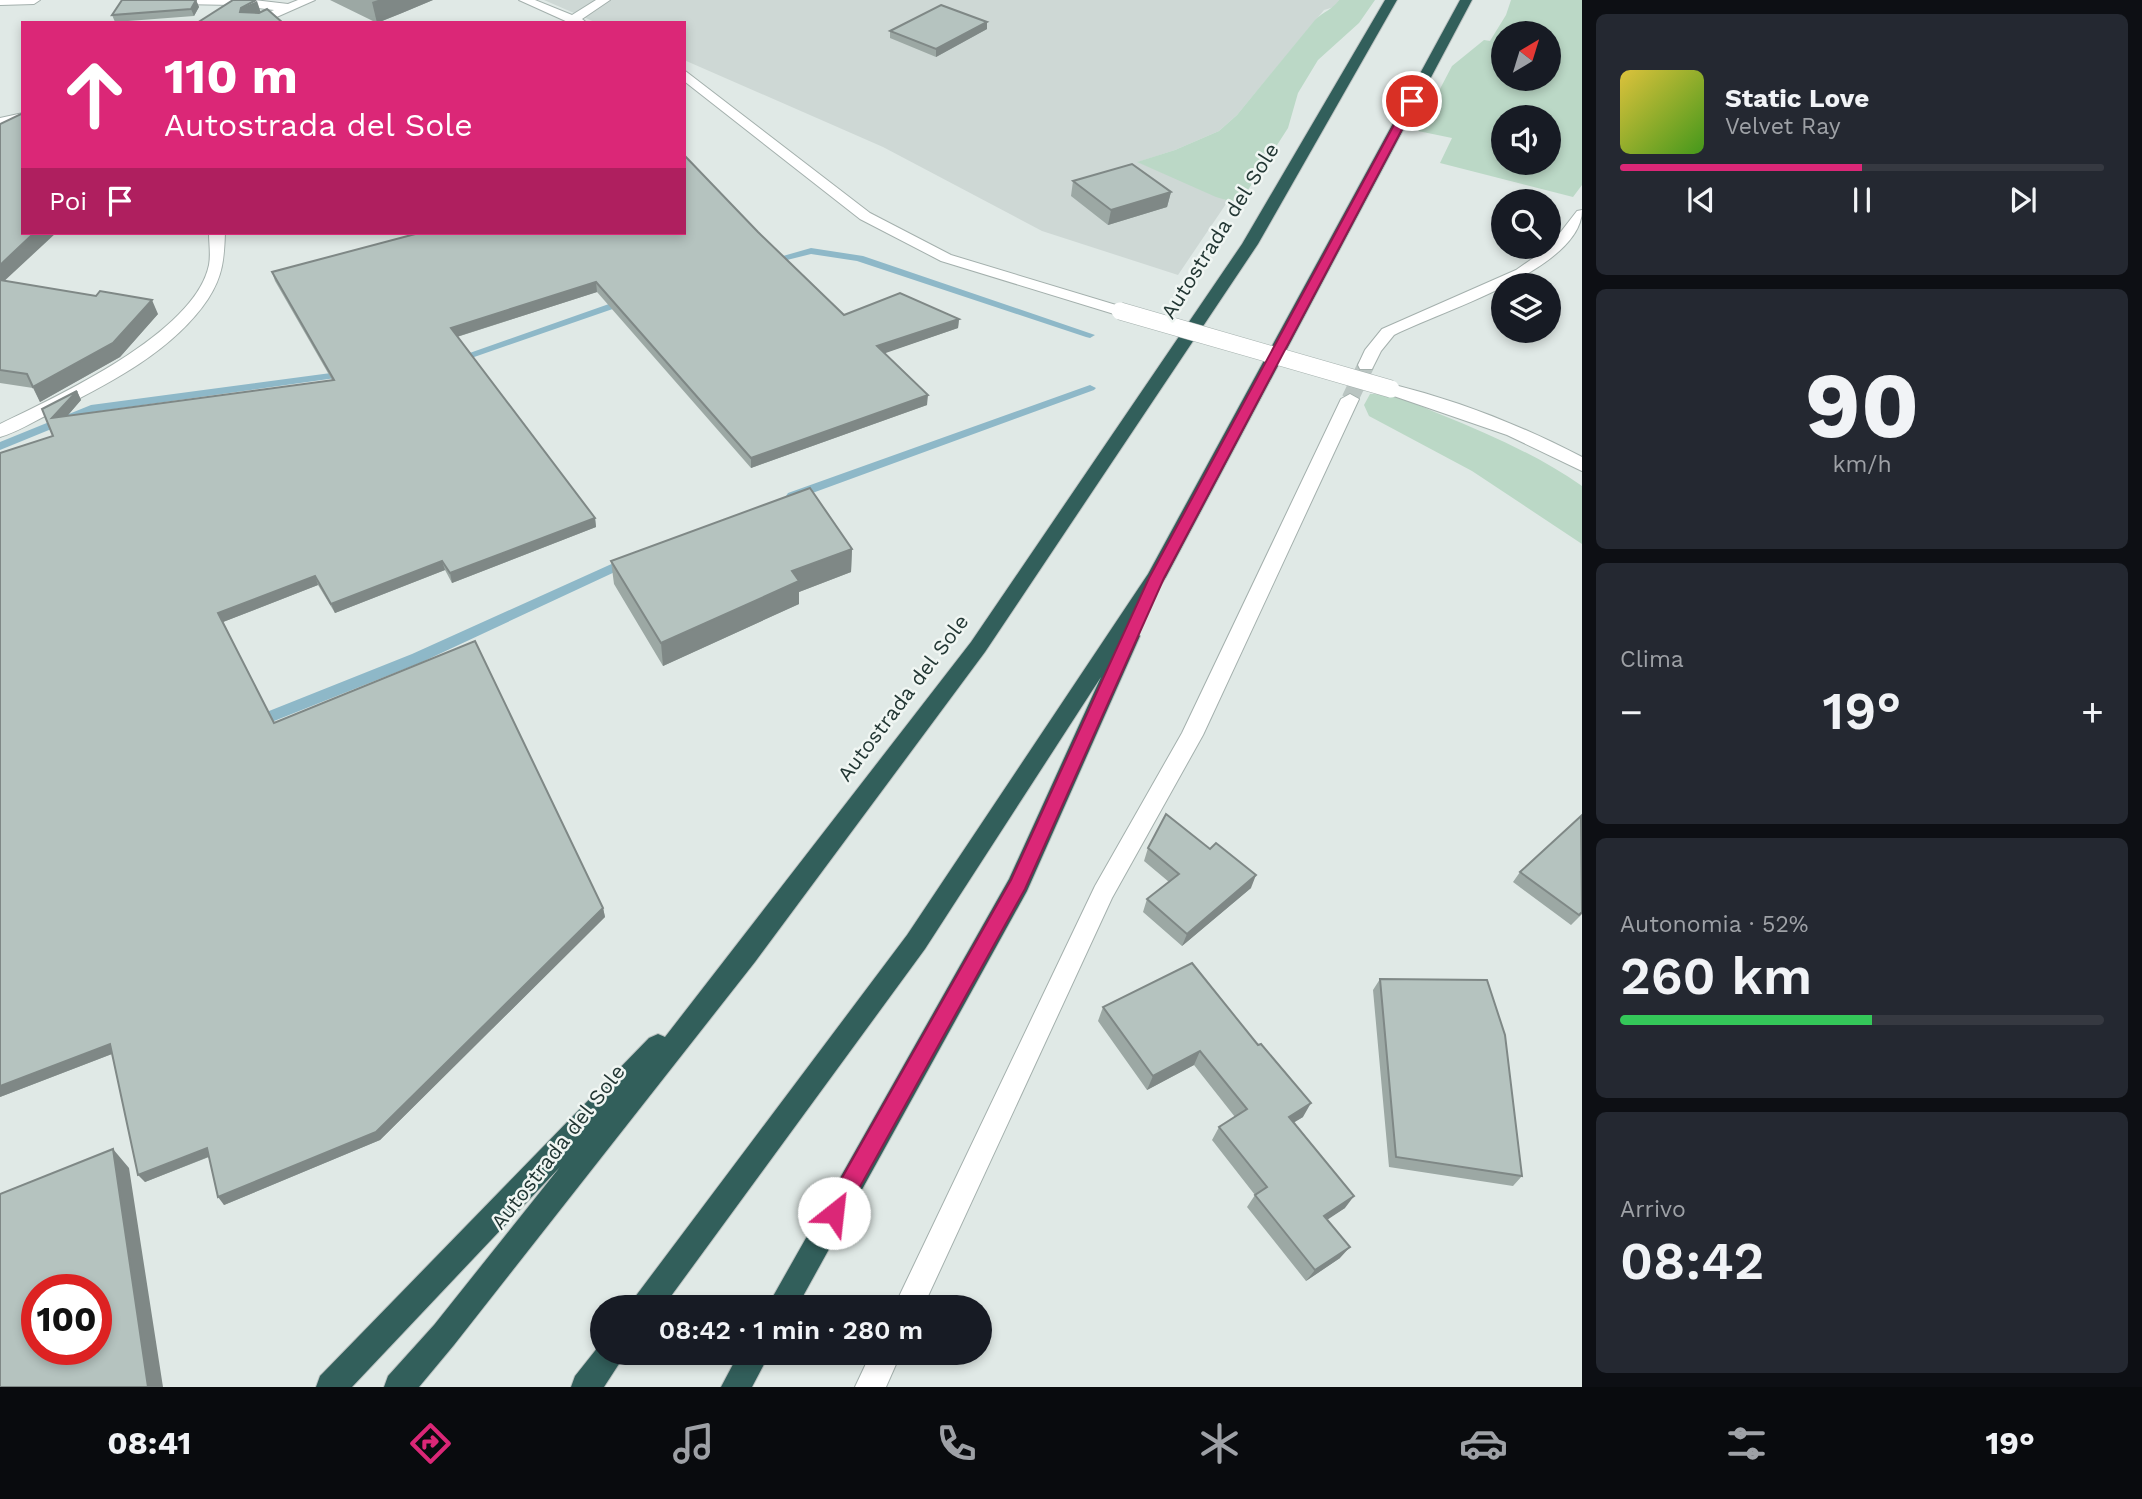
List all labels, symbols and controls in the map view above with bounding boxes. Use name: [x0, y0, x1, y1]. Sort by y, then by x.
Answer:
north arrow: [1491, 21, 1561, 91]
map controls: [1491, 21, 1561, 343]
text: 110 m: [164, 47, 298, 105]
icon: ahead: [49, 49, 140, 140]
pin: [1382, 71, 1442, 131]
icon: arrive: [1393, 82, 1431, 120]
text: Static Love: [1725, 83, 1869, 113]
button: sound: [1491, 105, 1561, 175]
text: Autostrada del Sole: [164, 106, 473, 144]
text: Velvet Ray: [1725, 113, 1841, 140]
street label: Autostrada del Sole: [1155, 138, 1284, 323]
icon: previous: [1682, 181, 1720, 219]
icon: pause: [1843, 181, 1881, 219]
icon: next: [2004, 181, 2042, 219]
icon: arrive: [101, 182, 139, 220]
text: Poi: [49, 186, 87, 216]
button: search: [1491, 189, 1561, 259]
button: layers: [1491, 273, 1561, 343]
text: 90: [1805, 352, 1919, 459]
text: km/h: [1832, 451, 1892, 478]
street label: Autostrada del Sole: [832, 609, 974, 786]
text: Clima: [1620, 646, 1684, 673]
text: 19°: [1823, 681, 1901, 742]
text: −: [1620, 690, 1643, 734]
text: +: [2081, 690, 2104, 734]
text: Autonomia · 52%: [1620, 911, 1809, 938]
text: 260 km: [1620, 946, 1812, 1007]
street label: Autostrada del Sole: [485, 1059, 630, 1234]
position arrow: [797, 1176, 871, 1250]
text: Arrivo: [1620, 1196, 1686, 1223]
text: 08:42: [1620, 1231, 1764, 1292]
speed limit sign: 100: [21, 1274, 112, 1365]
text: 08:42 · 1 min · 280 m: [659, 1315, 923, 1345]
icon: directions: [406, 1419, 455, 1468]
icon: music: [669, 1419, 718, 1468]
icon: phone: [932, 1419, 981, 1468]
icon: climate: [1195, 1419, 1244, 1468]
icon: car: [1459, 1419, 1508, 1468]
icon: filters: [1722, 1419, 1771, 1468]
text: 08:41: [107, 1424, 191, 1462]
text: 19°: [1985, 1424, 2035, 1462]

